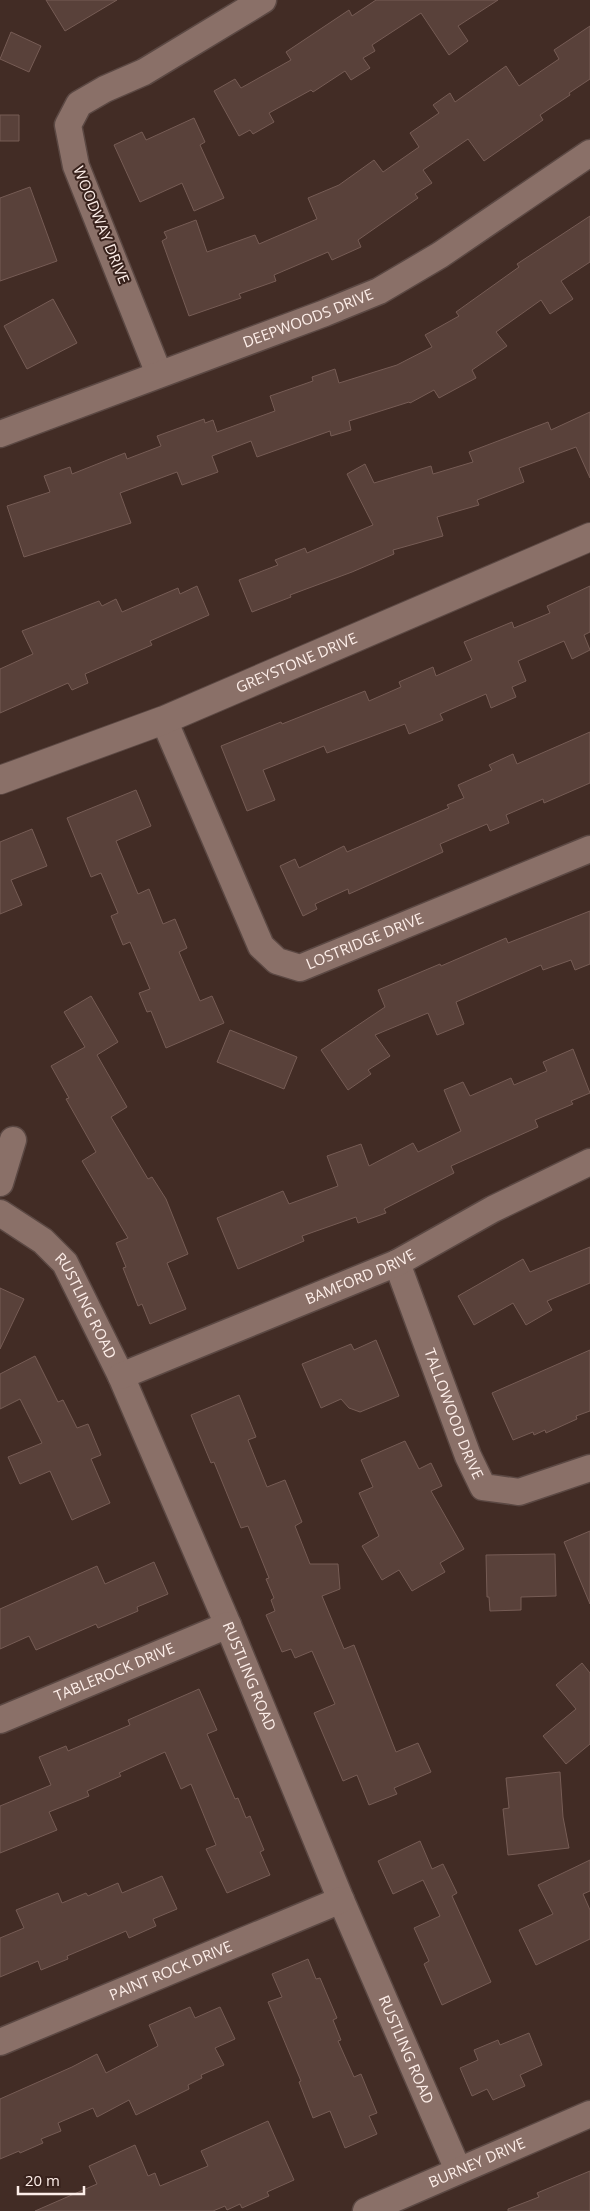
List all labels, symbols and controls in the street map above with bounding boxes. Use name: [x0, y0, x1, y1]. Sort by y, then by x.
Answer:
street label: WOODWAY DRIVE: [69, 163, 135, 286]
street label: DEEPWOODS DRIVE: [240, 283, 376, 352]
street label: GREYSTONE DRIVE: [232, 627, 360, 697]
street label: LOSTRIDGE DRIVE: [303, 907, 426, 973]
street label: BAMFORD DRIVE: [302, 1244, 419, 1309]
street label: RUSTLING ROAD: [51, 1248, 122, 1362]
street label: TALLOWOOD DRIVE: [420, 1345, 489, 1482]
street label: RUSTLING ROAD: [219, 1618, 281, 1733]
street label: TABLEROCK DRIVE: [51, 1637, 177, 1705]
street label: PAINT ROCK DRIVE: [106, 1935, 235, 2004]
street label: RUSTLING ROAD: [375, 1992, 439, 2107]
street label: BURNEY DRIVE: [425, 2132, 528, 2192]
scale bar: [18, 2164, 84, 2196]
text: 20 m: [25, 2170, 60, 2190]

